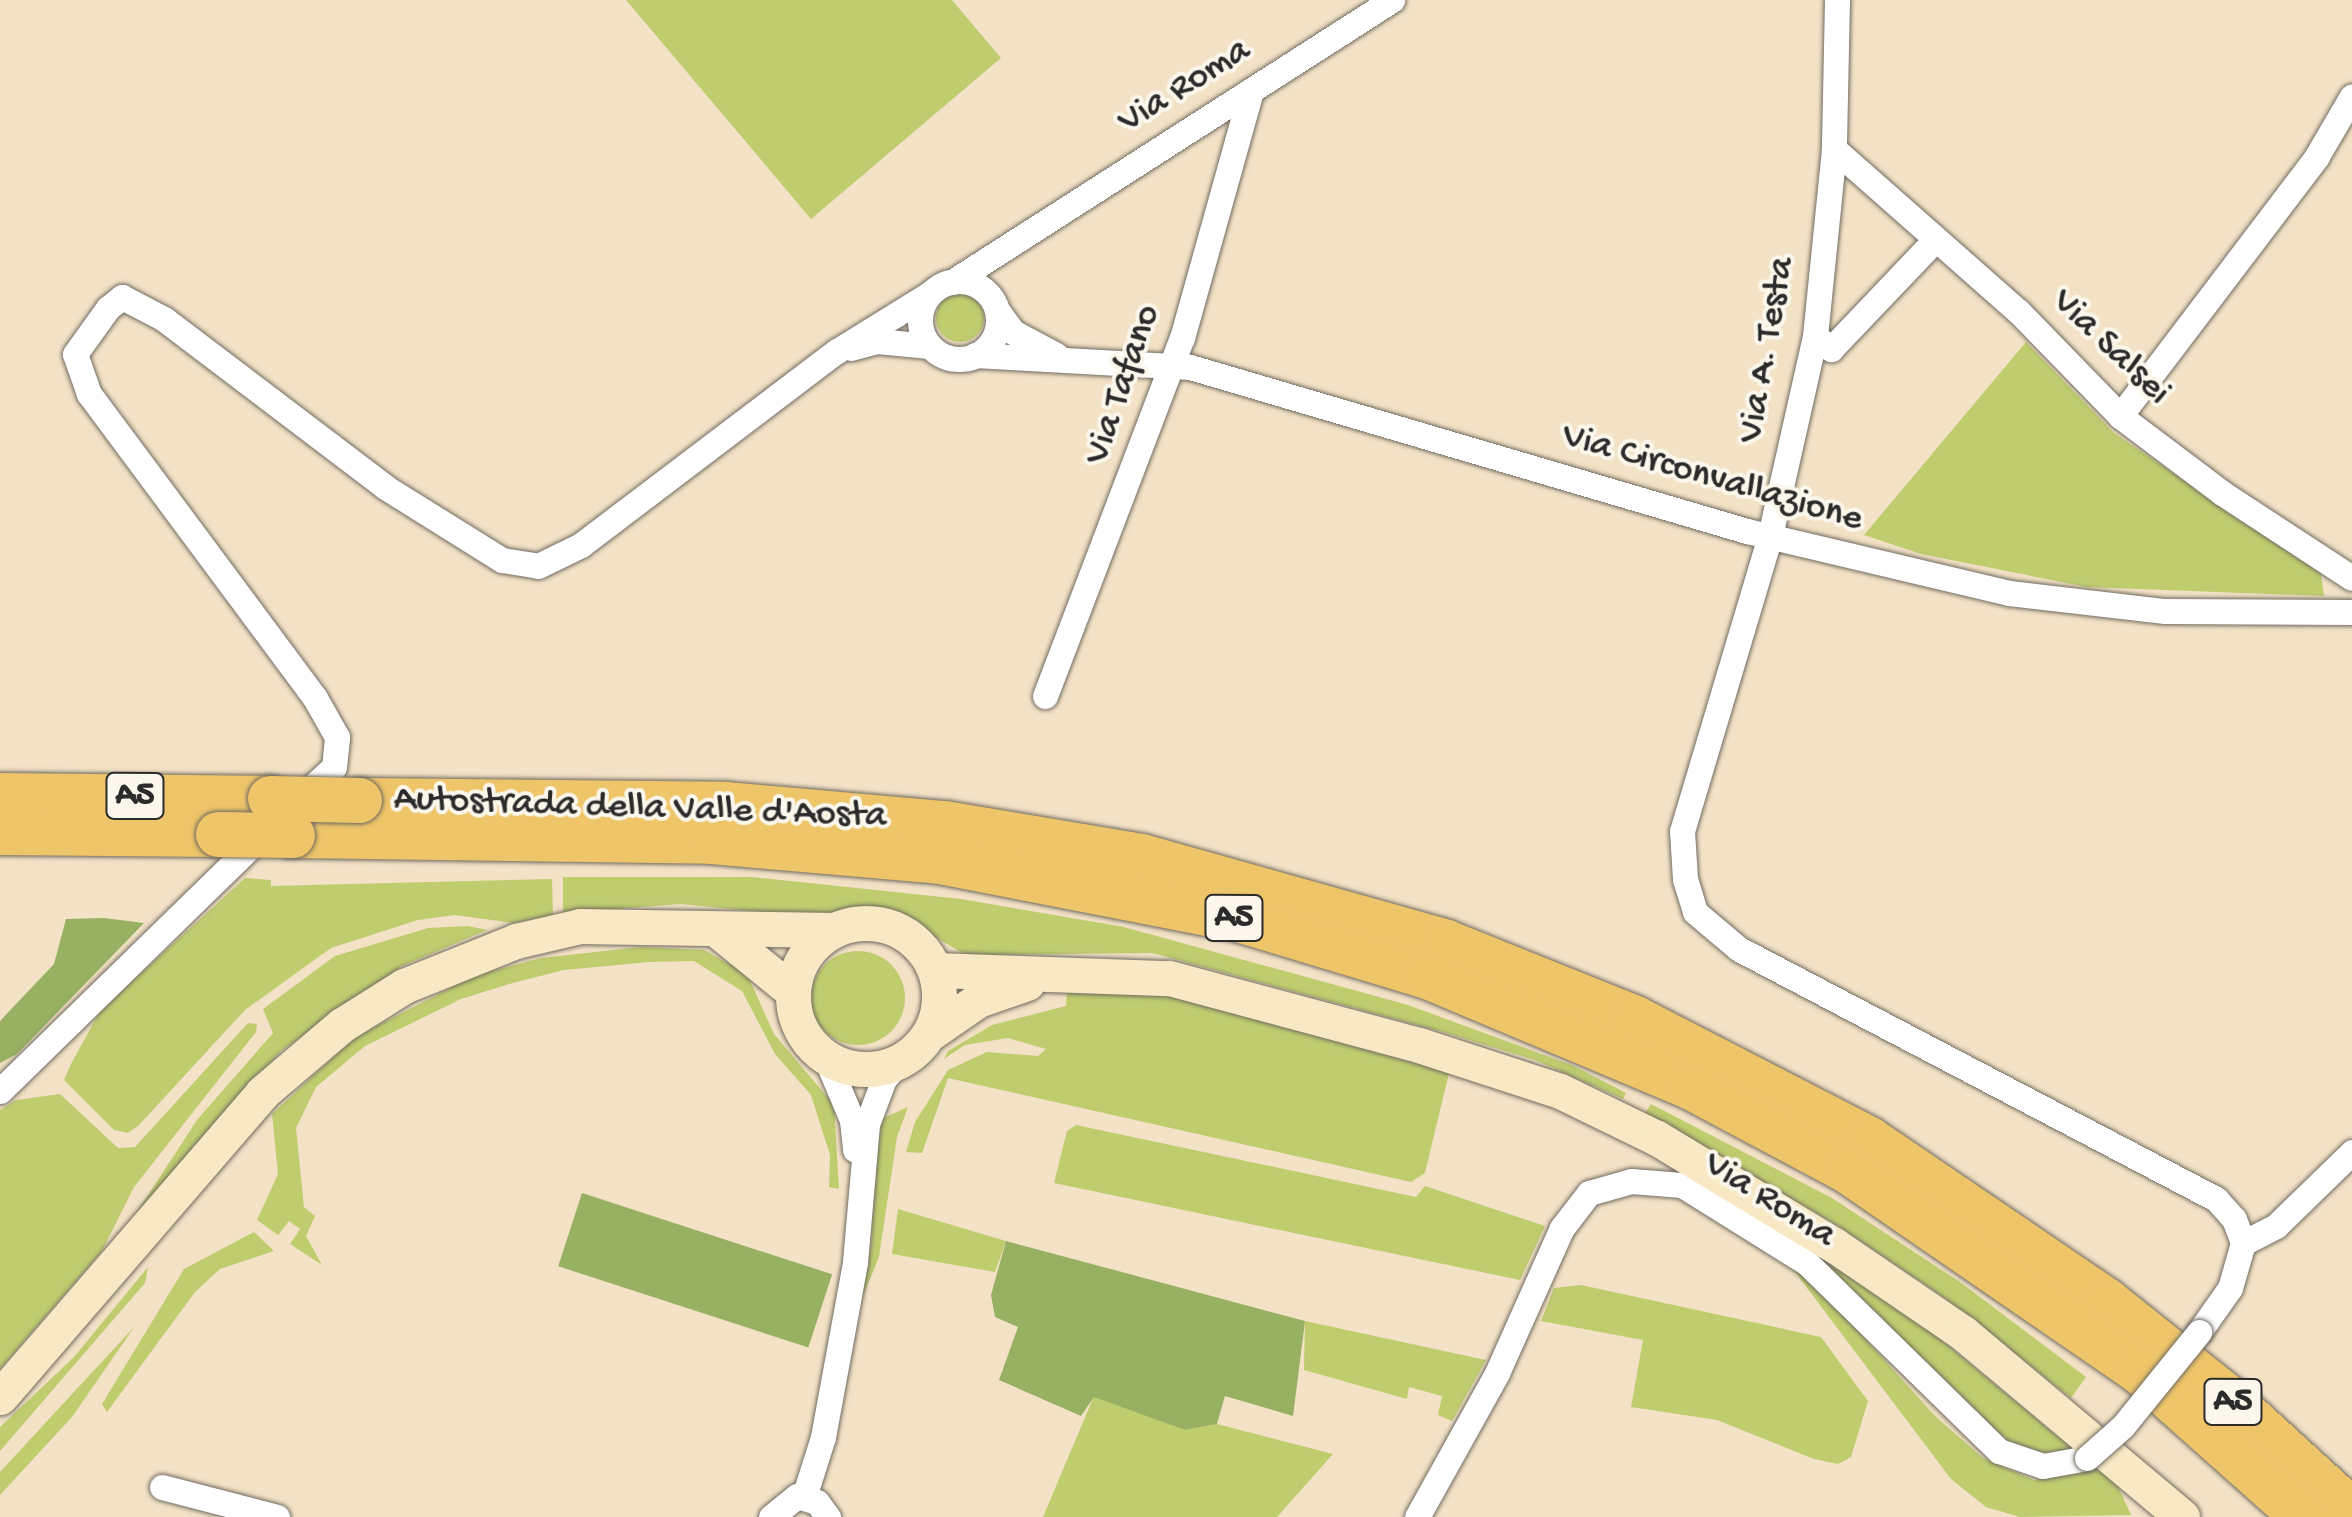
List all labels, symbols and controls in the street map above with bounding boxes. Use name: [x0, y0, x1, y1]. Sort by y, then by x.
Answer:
street label: Via Roma: [1111, 29, 1259, 145]
street label: Via A. Testa: [1729, 254, 1807, 446]
street label: Via Salsei: [2041, 280, 2179, 416]
street label: Via Tafano: [1075, 299, 1173, 471]
street label: Via Circonvallazione: [1556, 414, 1868, 544]
road number: A5: [105, 766, 165, 826]
street label: Autostrada della Valle d'Aosta: [393, 778, 887, 840]
road number: A5: [1204, 888, 1264, 948]
street label: Via Roma: [1695, 1143, 1843, 1259]
road number: A5: [2203, 1372, 2263, 1432]

